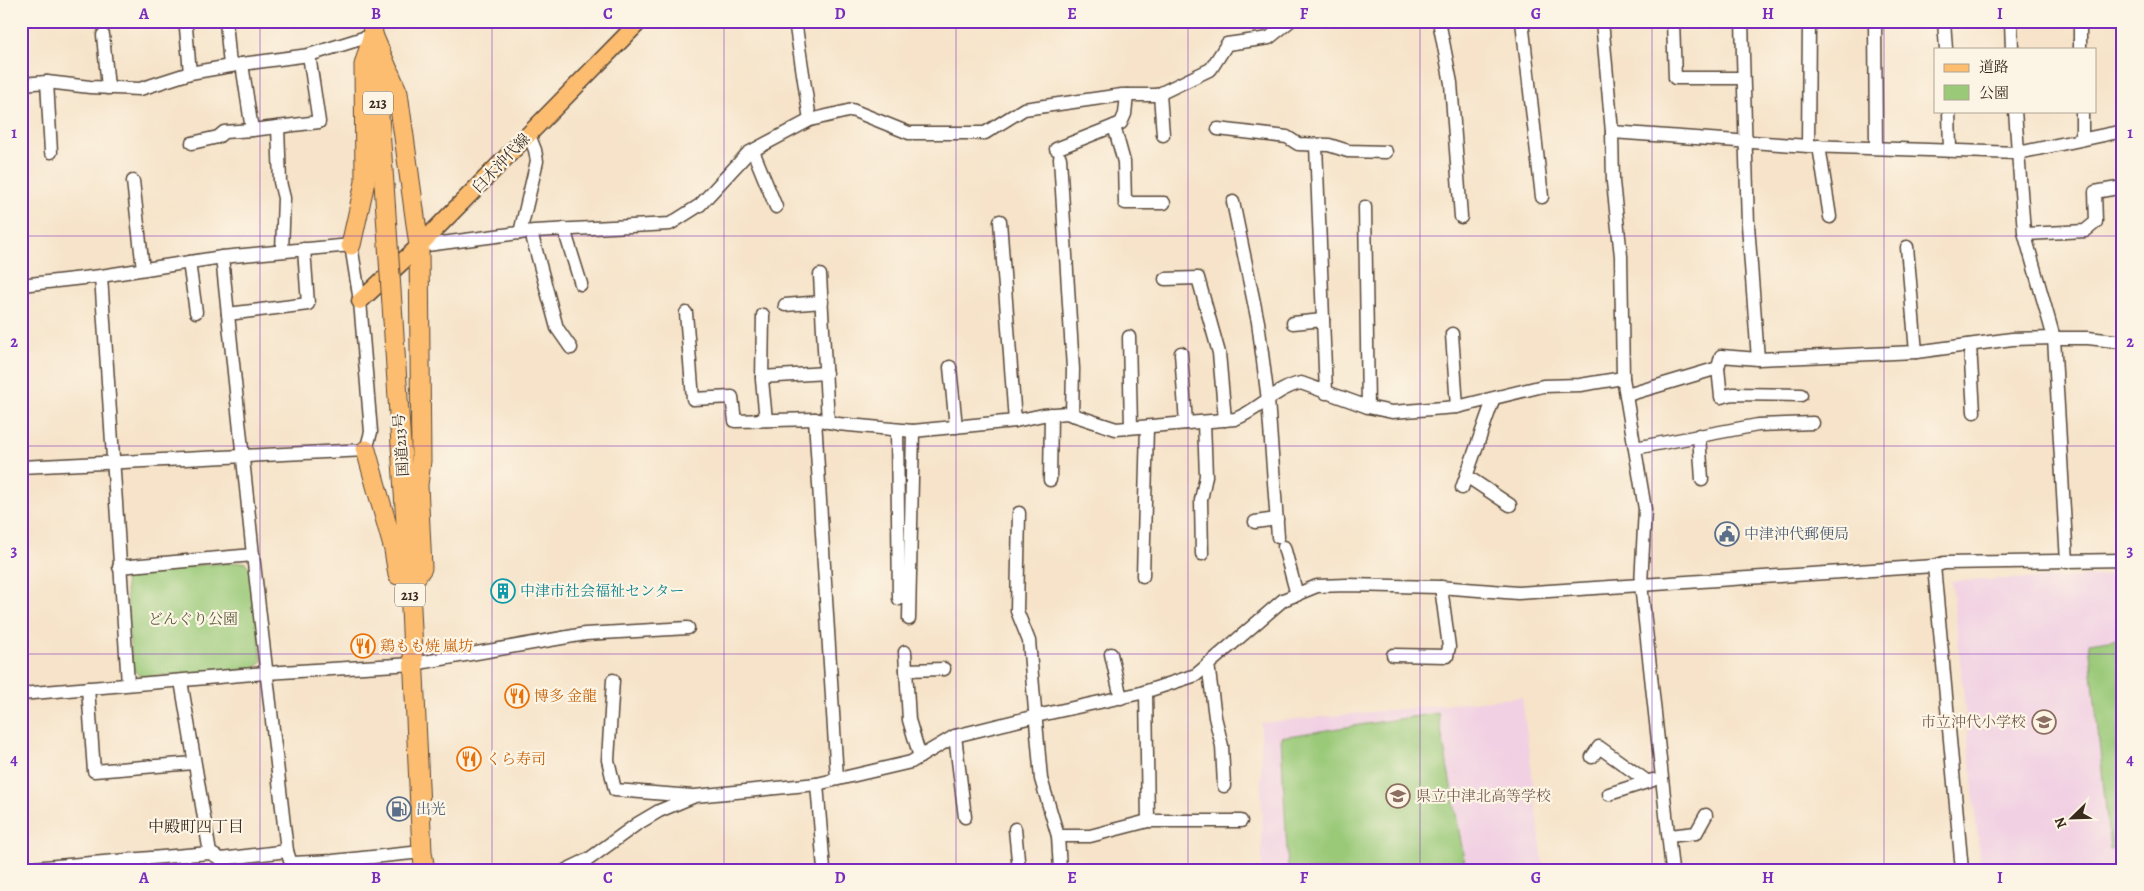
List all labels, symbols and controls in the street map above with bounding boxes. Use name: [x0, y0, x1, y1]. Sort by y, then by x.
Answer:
text: A: [138, 3, 150, 25]
text: B: [371, 3, 381, 25]
text: C: [603, 3, 613, 25]
text: D: [834, 3, 846, 25]
text: E: [1067, 3, 1077, 25]
text: F: [1300, 3, 1309, 25]
text: G: [1531, 3, 1541, 25]
text: H: [1762, 3, 1774, 25]
text: I: [1997, 3, 2003, 25]
legend: [1934, 48, 2096, 112]
text: 道路: [1979, 57, 2009, 77]
text: 公園: [1979, 83, 2009, 103]
road number: 213: [363, 92, 393, 115]
text: 1: [11, 122, 17, 144]
text: 1: [2127, 122, 2133, 144]
street label: 臼木沖代線: [468, 129, 534, 197]
text: 2: [10, 331, 18, 353]
text: 2: [2126, 331, 2134, 353]
street label: 国道213号: [389, 413, 413, 477]
public building icon: 中津沖代郵便局: [1714, 521, 1740, 547]
place label: 中津沖代郵便局: [1744, 524, 1849, 544]
text: 3: [11, 540, 18, 562]
text: 3: [2127, 540, 2134, 562]
building icon: 中津市社会福祉センター: [490, 578, 516, 604]
place label: 中津市社会福祉センター: [520, 581, 684, 601]
road number: 213: [395, 584, 425, 606]
park label: どんぐり公園: [148, 609, 238, 629]
restaurant icon: 鶏もも焼 嵐坊: [350, 633, 376, 659]
place label: 鶏もも焼 嵐坊: [380, 636, 473, 656]
restaurant icon: 博多 金龍: [504, 683, 530, 709]
place label: 博多 金龍: [534, 686, 597, 706]
school or university icon: 市立沖代小学校: [2031, 709, 2057, 735]
place label: 市立沖代小学校: [1921, 712, 2026, 732]
restaurant icon: くら寿司: [456, 746, 482, 772]
text: 4: [10, 749, 18, 771]
place label: くら寿司: [486, 749, 546, 769]
text: 4: [2126, 749, 2134, 771]
school or university icon: 県立中津北高等学校: [1385, 783, 1411, 809]
place label: 県立中津北高等学校: [1416, 786, 1551, 806]
north arrow: [2046, 794, 2096, 844]
fuel station icon: 出光: [386, 796, 412, 822]
place label: 出光: [416, 799, 446, 819]
text: N: [2050, 814, 2071, 831]
district label: 中殿町四丁目: [148, 816, 244, 838]
text: A: [138, 867, 150, 889]
text: B: [371, 867, 381, 889]
text: C: [603, 867, 613, 889]
text: D: [834, 867, 846, 889]
text: E: [1067, 867, 1077, 889]
text: F: [1300, 867, 1309, 889]
text: G: [1531, 867, 1541, 889]
text: H: [1762, 867, 1774, 889]
text: I: [1997, 867, 2003, 889]

